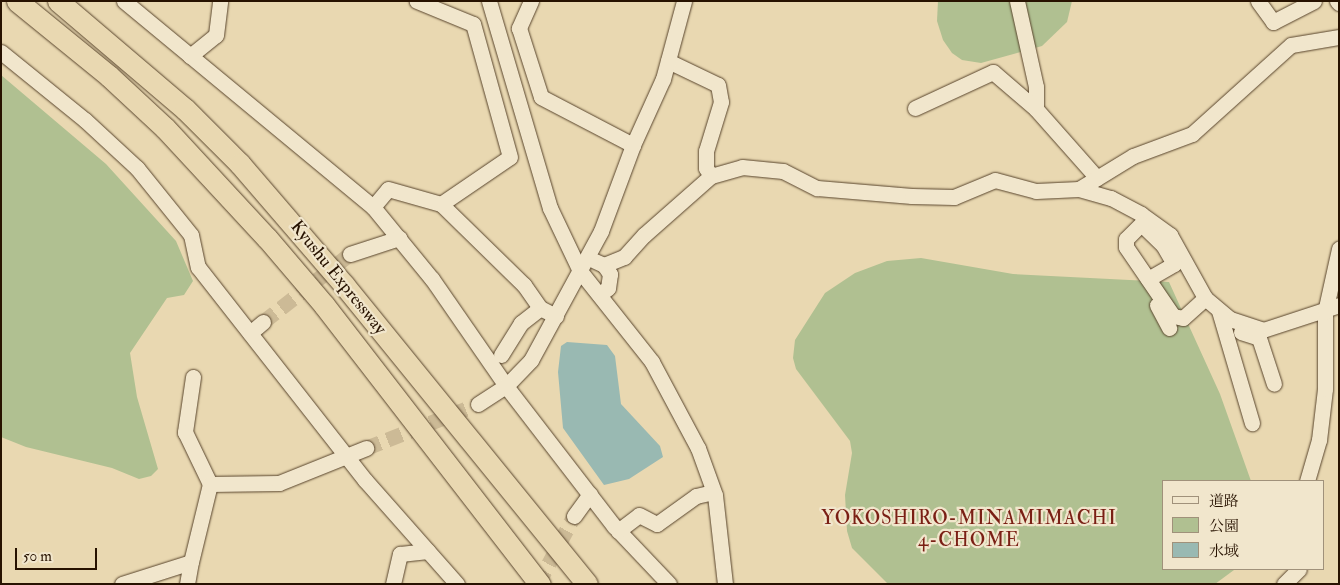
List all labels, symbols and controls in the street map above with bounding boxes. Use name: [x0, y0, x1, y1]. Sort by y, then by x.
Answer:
street label: Kyushu Expressway: [285, 217, 391, 339]
legend: [1162, 480, 1325, 570]
text: 道路: [1209, 492, 1239, 511]
district label: YOKOSHIRO-MINAMIMACHI 4-CHOME: [819, 508, 1119, 552]
text: 公園: [1209, 517, 1239, 536]
scale bar: [18, 538, 100, 570]
text: 水域: [1209, 542, 1239, 561]
text: 50 m: [23, 547, 52, 566]

